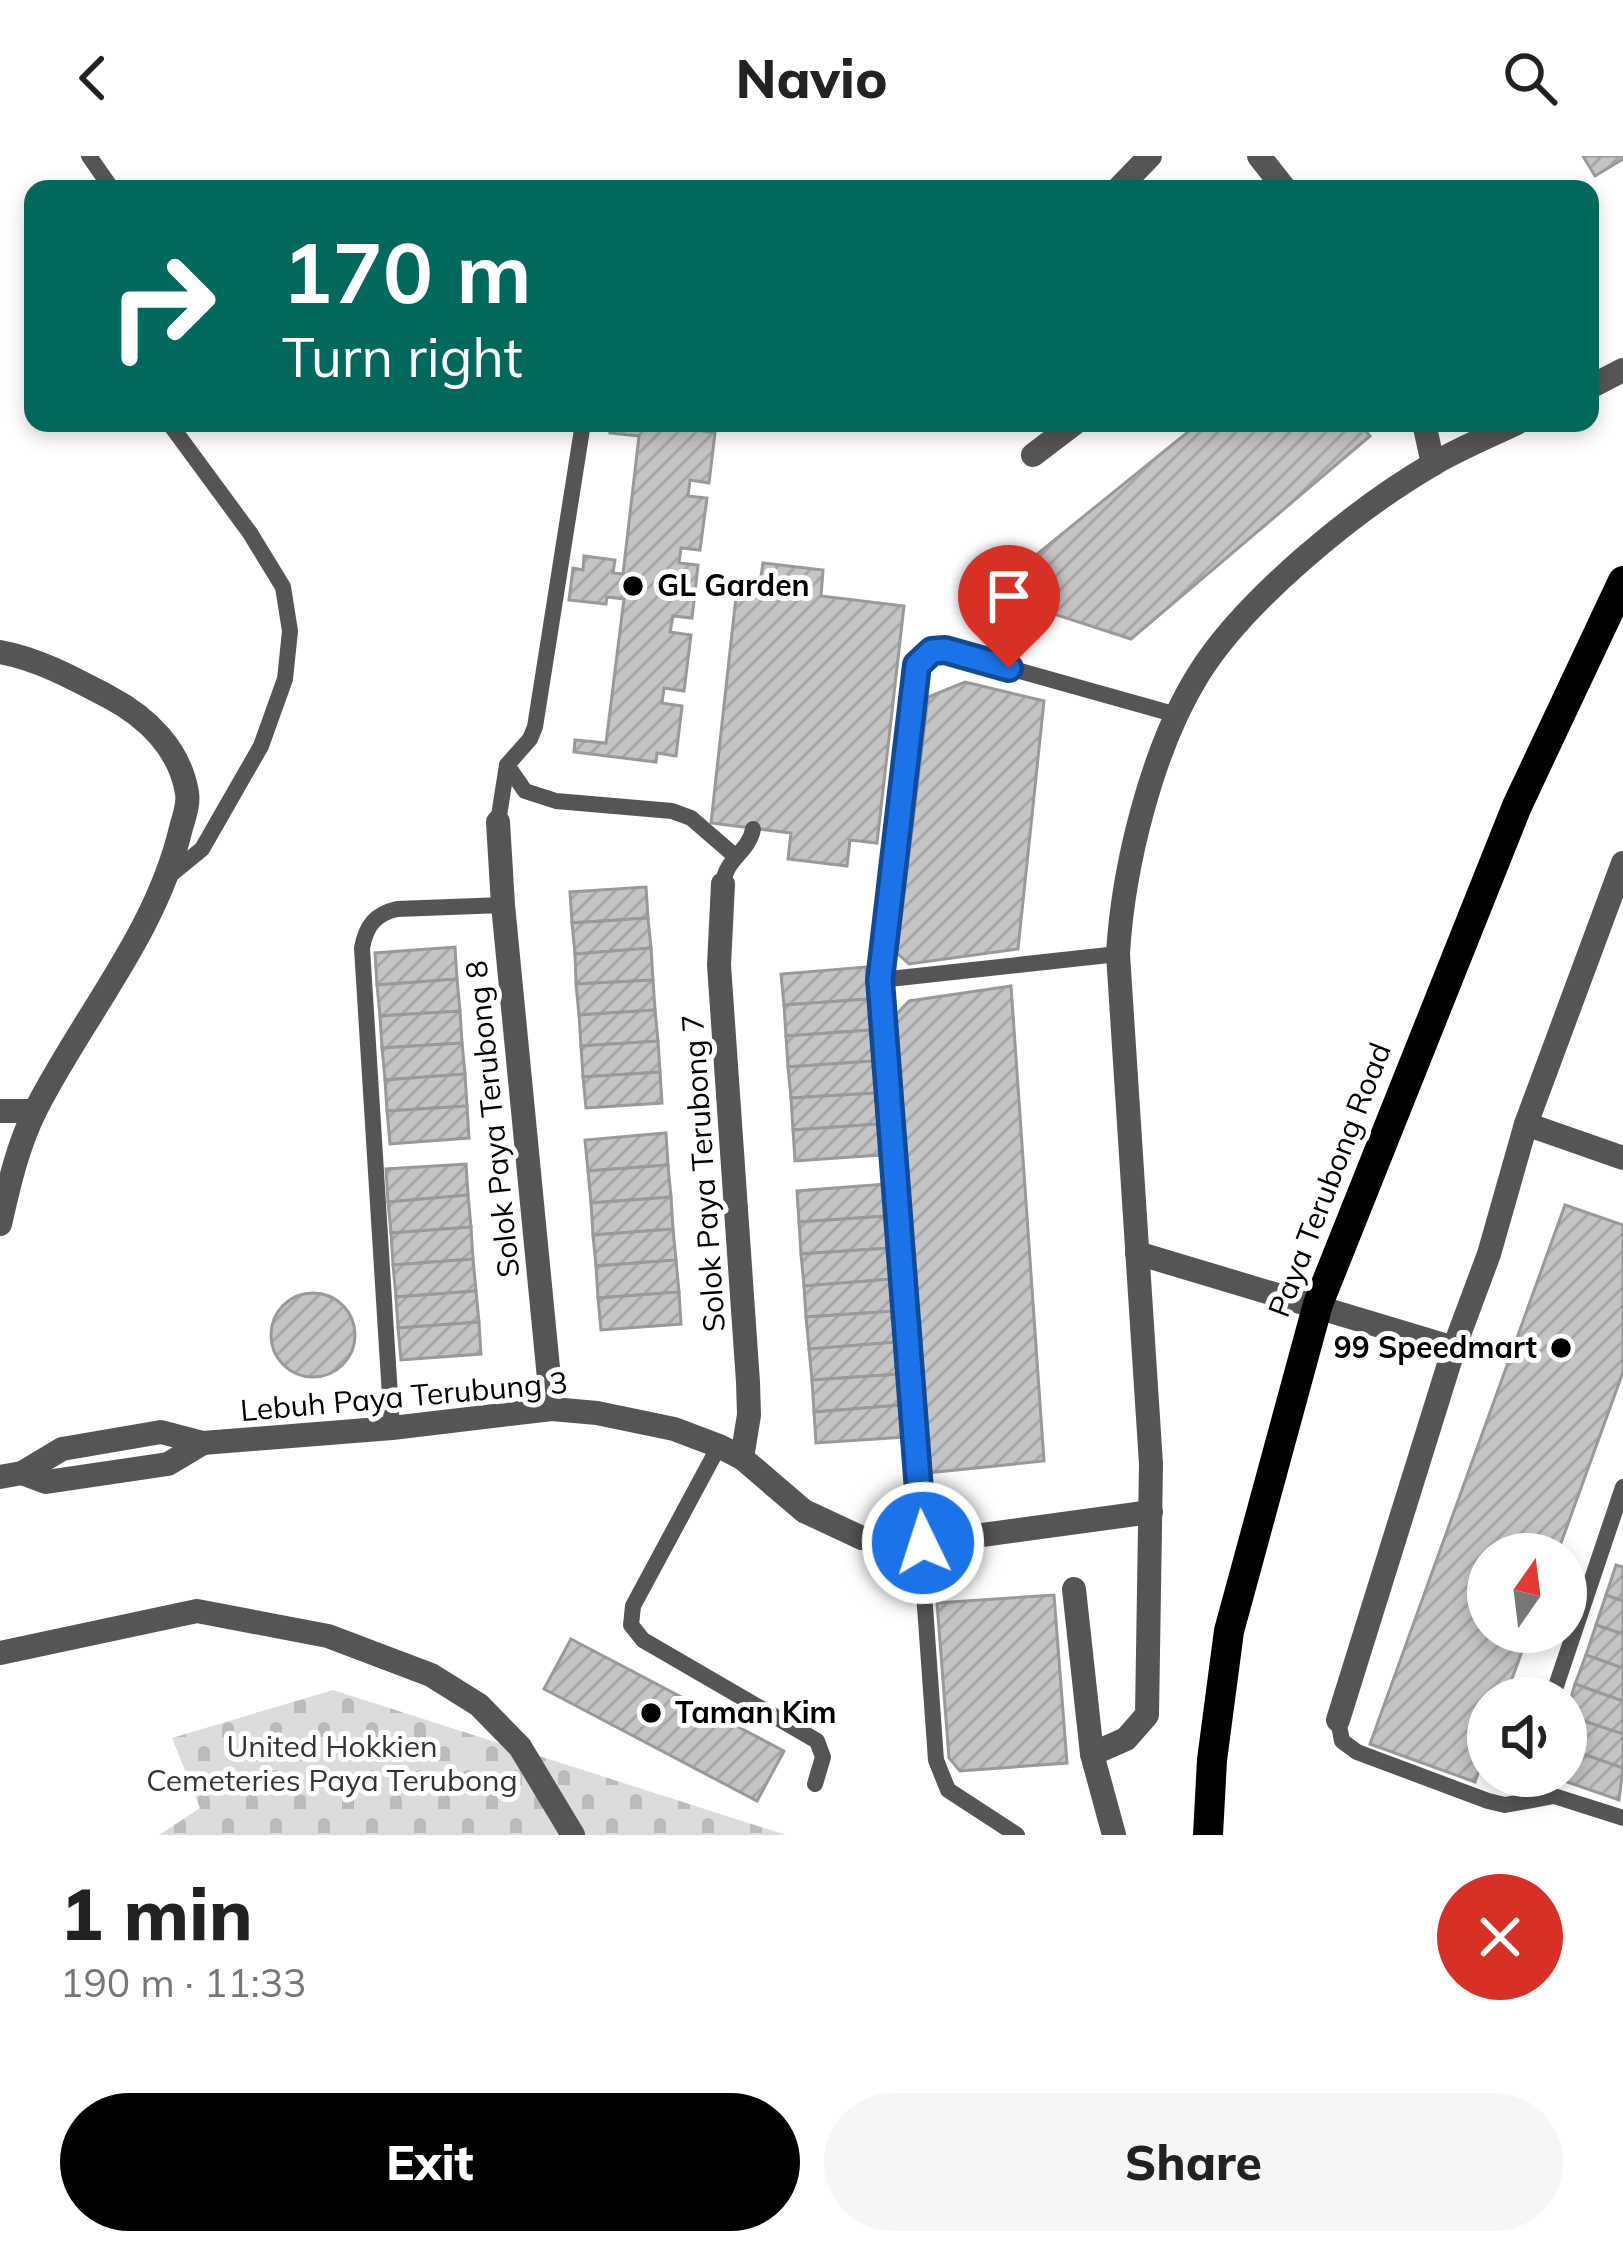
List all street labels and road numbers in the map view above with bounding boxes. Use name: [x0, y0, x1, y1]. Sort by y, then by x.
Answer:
street label: Solok Paya Terubong 8: [456, 959, 528, 1279]
street label: Solok Paya Terubong 7: [673, 1013, 733, 1333]
street label: Paya Terubong Road: [1259, 1037, 1399, 1322]
street label: Lebuh Paya Terubung 3: [239, 1363, 569, 1429]

